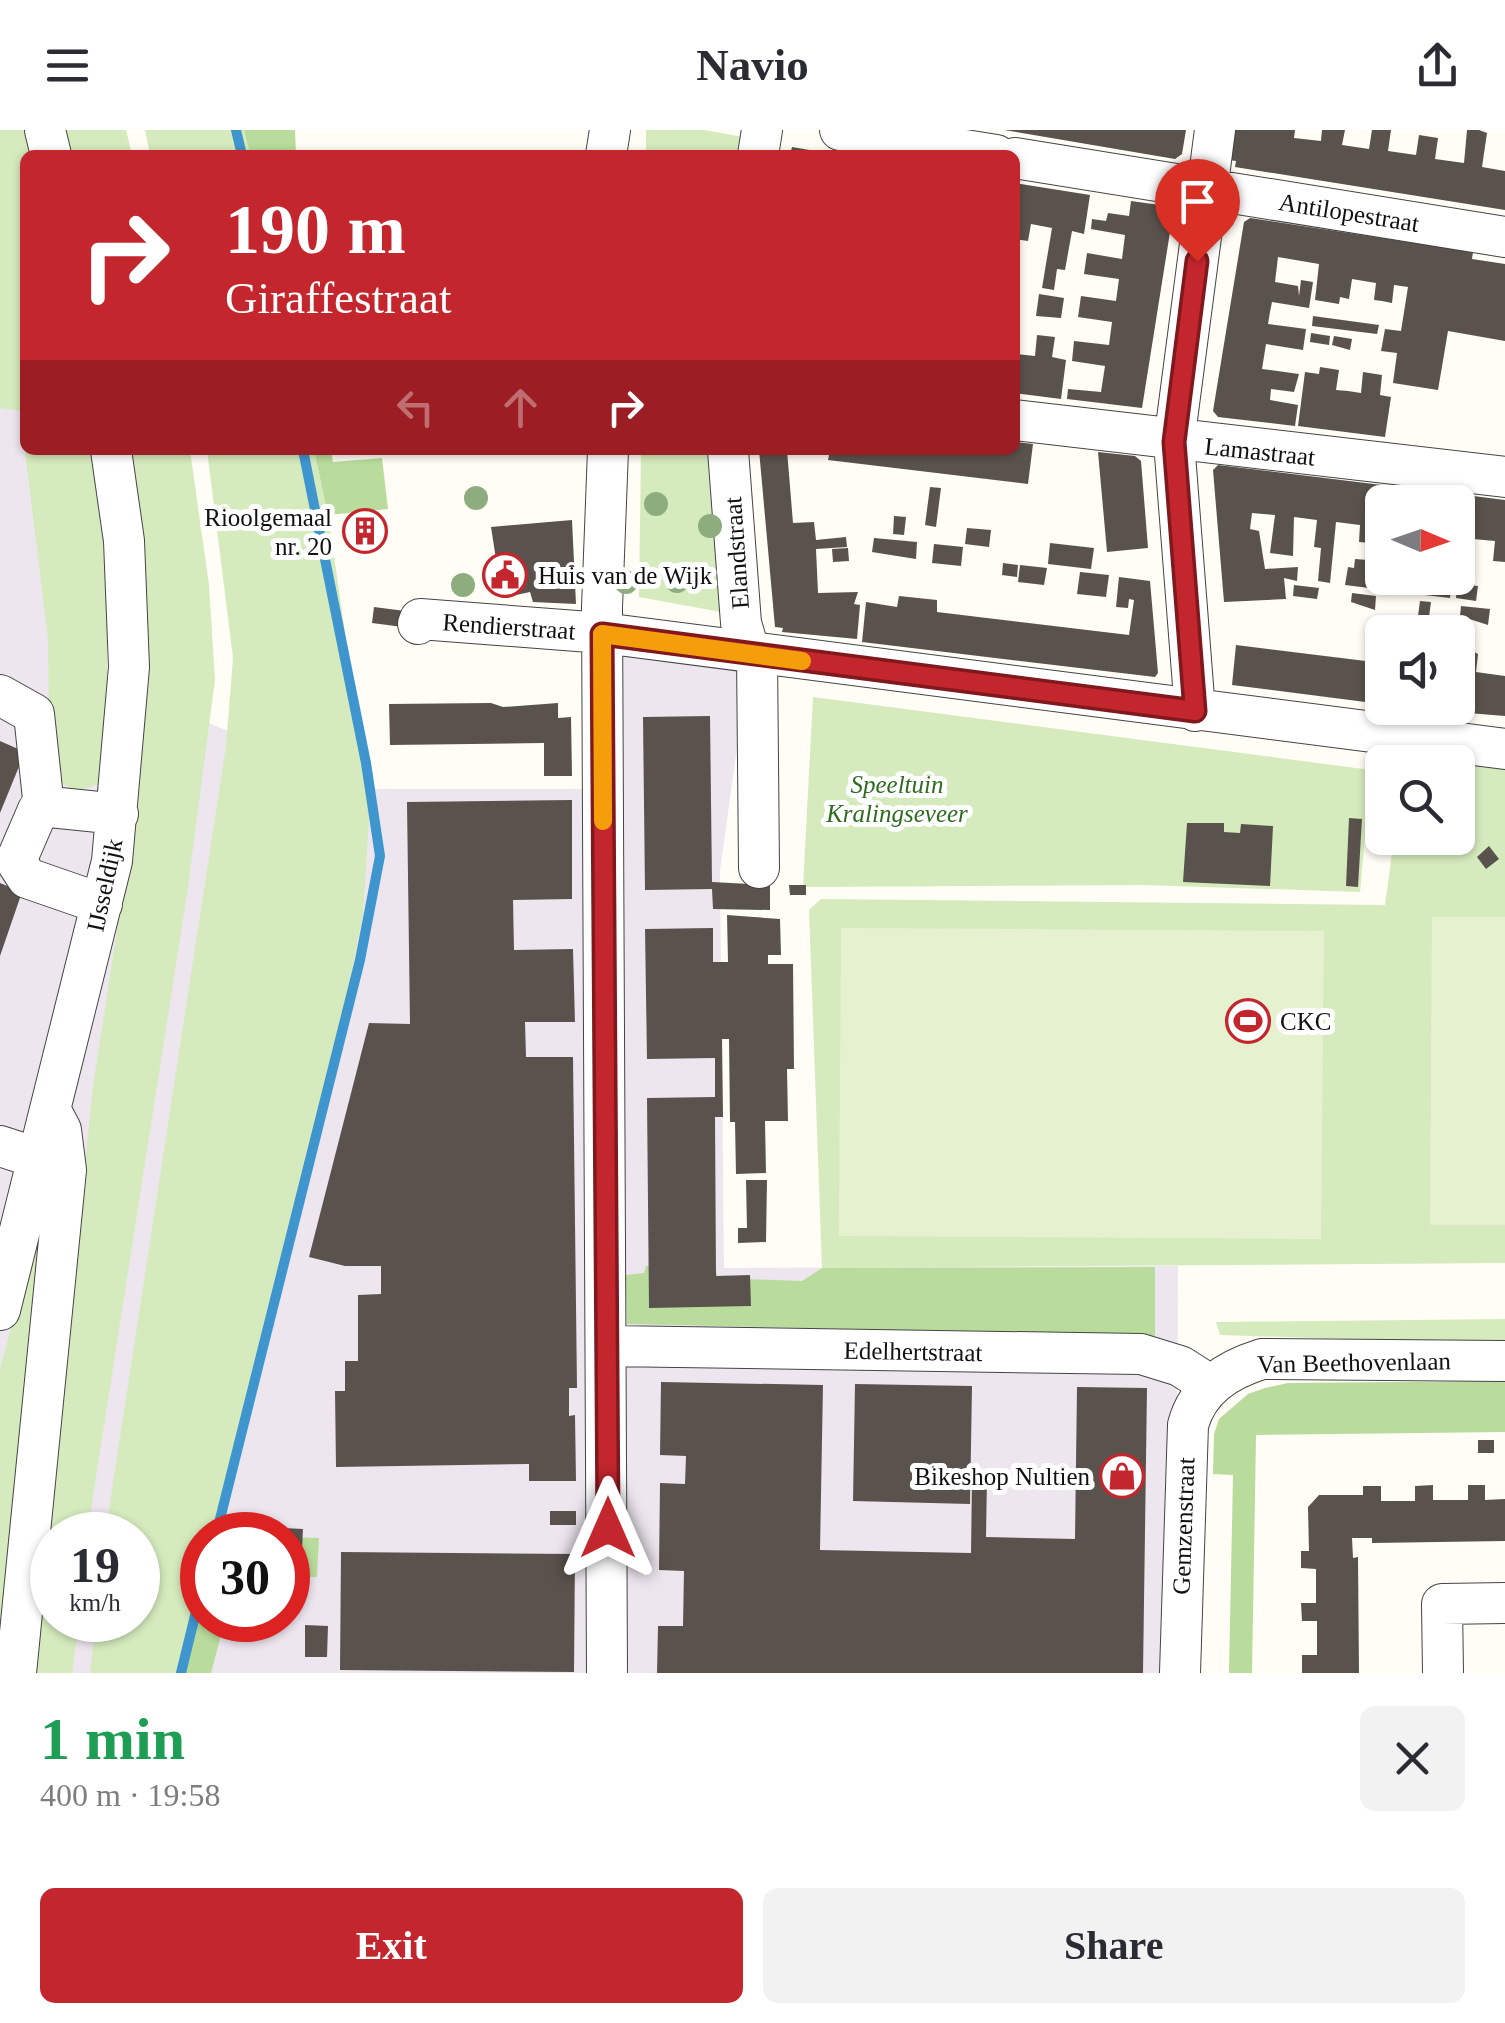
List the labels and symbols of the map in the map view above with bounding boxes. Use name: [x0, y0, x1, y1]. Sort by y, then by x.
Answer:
pin: [1155, 159, 1240, 262]
street label: Antilopestraat: [1277, 188, 1421, 237]
street label: Lamastraat: [1203, 432, 1317, 471]
north arrow: [1365, 485, 1475, 595]
street label: Elandstraat: [719, 496, 754, 610]
place label: Rioolgemaal nr. 20: [204, 504, 332, 560]
building icon: Rioolgemaal nr. 20: [342, 508, 388, 554]
public building icon: Huis van de Wijk: [482, 552, 528, 598]
place label: Huis van de Wijk: [538, 562, 713, 589]
street label: Rendierstraat: [442, 608, 576, 645]
park label: Speeltuin Kralingseveer: [825, 771, 968, 827]
street label: IJsseldijk: [81, 836, 128, 934]
sports icon: CKC: [1225, 998, 1271, 1044]
place label: CKC: [1280, 1008, 1331, 1035]
street label: Edelhertstraat: [843, 1337, 983, 1366]
street label: Van Beethovenlaan: [1257, 1347, 1452, 1378]
shop icon: Bikeshop Nultien: [1099, 1453, 1145, 1499]
street label: Gemzenstraat: [1168, 1457, 1199, 1595]
place label: Bikeshop Nultien: [914, 1463, 1090, 1490]
position arrow: [556, 1476, 660, 1580]
speed limit sign: 30: [180, 1512, 310, 1642]

